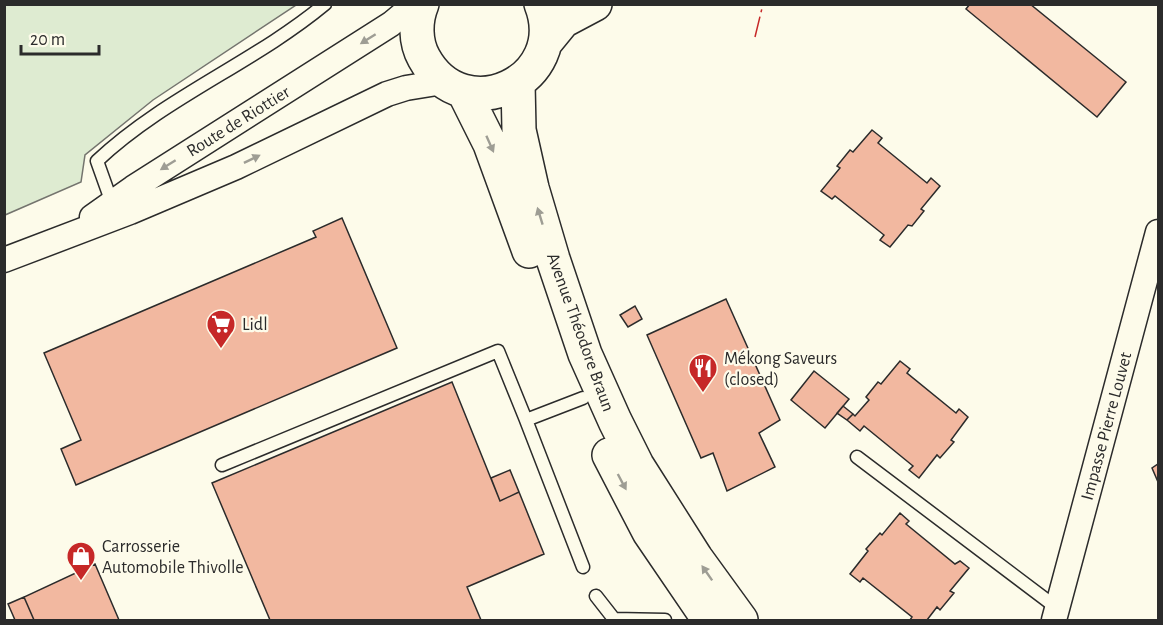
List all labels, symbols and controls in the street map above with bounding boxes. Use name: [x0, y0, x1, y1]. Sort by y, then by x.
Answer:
scale bar: [21, 18, 99, 56]
text: 20 m: [30, 31, 65, 49]
one-way arrow: [360, 33, 376, 44]
street label: Route de Riottier: [184, 83, 293, 161]
one-way arrow: [485, 136, 495, 154]
one-way arrow: [243, 154, 260, 164]
one-way arrow: [159, 160, 176, 171]
one-way arrow: [535, 207, 544, 225]
street label: Avenue Théodore Braun: [543, 251, 617, 414]
supermarket icon: Lidl: [205, 308, 237, 350]
place label: Lidl: [242, 316, 268, 334]
place label: Mékong Saveurs (closed): [724, 350, 837, 389]
street label: Impasse Pierre Louvet: [1079, 350, 1135, 502]
restaurant icon: Mékong Saveurs (closed): [687, 352, 719, 394]
one-way arrow: [617, 474, 627, 491]
place label: Carrosserie Automobile Thivolle: [102, 538, 244, 577]
shop icon: Carrosserie Automobile Thivolle: [65, 540, 97, 582]
one-way arrow: [701, 565, 713, 581]

